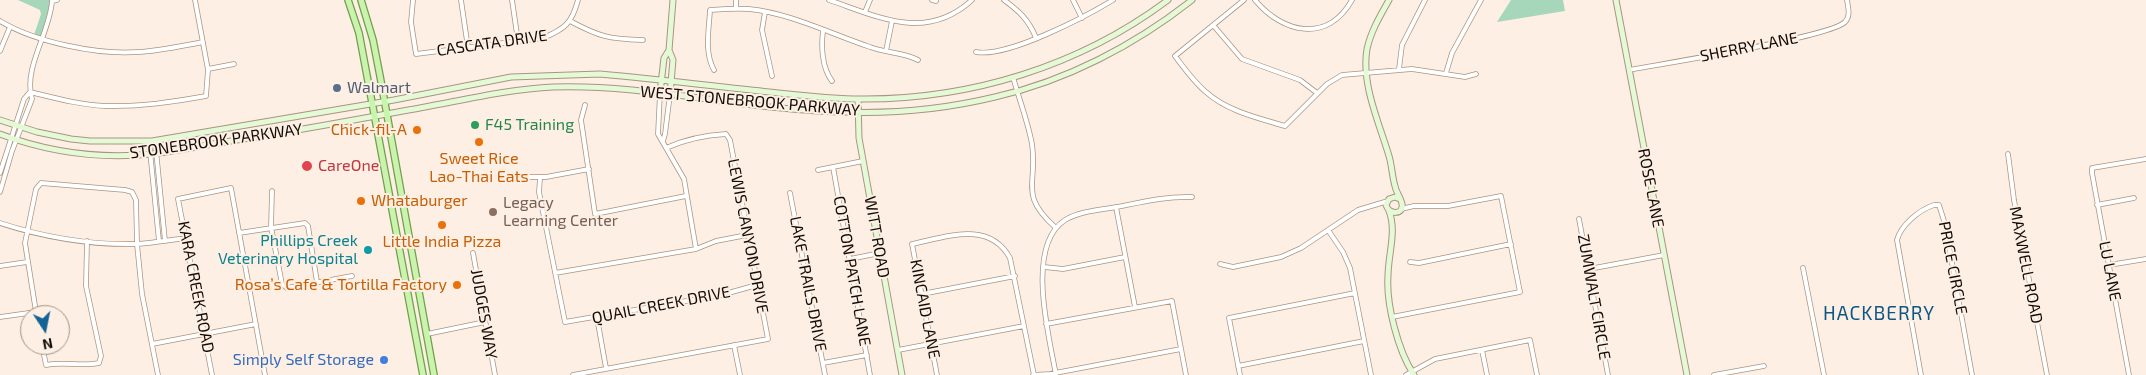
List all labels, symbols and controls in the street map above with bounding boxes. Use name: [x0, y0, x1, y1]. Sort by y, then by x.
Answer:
street label: CASCATA DRIVE: [435, 26, 549, 60]
street label: SHERRY LANE: [1698, 28, 1800, 66]
place label: Walmart: [347, 78, 411, 98]
marker: Walmart: [331, 82, 343, 94]
street label: WEST STONEBROOK PARKWAY: [639, 82, 861, 120]
place label: F45 Training: [485, 115, 574, 135]
street label: STONEBROOK PARKWAY: [128, 119, 304, 163]
marker: F45 Training: [469, 119, 481, 131]
place label: Chick-fil-A: [331, 120, 407, 140]
marker: Chick-fil-A: [411, 124, 423, 136]
marker: Sweet Rice Lao-Thai Eats: [473, 136, 485, 148]
street label: ROSE LANE: [1634, 147, 1668, 229]
place label: Sweet Rice Lao-Thai Eats: [429, 149, 529, 187]
place label: CareOne: [318, 156, 379, 176]
street label: LEWIS CANYON DRIVE: [724, 157, 772, 315]
marker: CareOne: [300, 159, 314, 173]
place label: Whataburger: [371, 191, 468, 211]
place label: Legacy Learning Center: [503, 193, 618, 231]
street label: COTTON PATCH LANE: [829, 194, 875, 348]
marker: Whataburger: [355, 195, 367, 207]
street label: WITT ROAD: [860, 195, 894, 279]
street label: MAXWELL ROAD: [2005, 205, 2047, 325]
marker: Legacy Learning Center: [487, 206, 499, 218]
street label: LAKE TRAILS DRIVE: [785, 215, 831, 353]
street label: KARA CREEK ROAD: [174, 219, 218, 355]
marker: Little India Pizza: [436, 219, 448, 231]
street label: PRICE CIRCLE: [1935, 220, 1971, 316]
place label: Phillips Creek Veterinary Hospital: [218, 231, 358, 269]
place label: Little India Pizza: [383, 232, 501, 252]
street label: ZUMWALT CIRCLE: [1573, 233, 1615, 361]
street label: LU LANE: [2095, 239, 2125, 303]
marker: Phillips Creek Veterinary Hospital: [362, 244, 374, 256]
street label: KINCAID LANE: [906, 258, 944, 360]
street label: JUDGES WAY: [467, 267, 501, 361]
place label: Rosa’s Cafe & Tortilla Factory: [235, 275, 447, 295]
marker: Rosa’s Cafe & Tortilla Factory: [451, 279, 463, 291]
street label: QUAIL CREEK DRIVE: [590, 282, 732, 328]
district label: HACKBERRY: [1822, 303, 1936, 325]
north arrow: [20, 305, 70, 355]
text: N: [41, 335, 54, 354]
place label: Simply Self Storage: [233, 350, 374, 370]
marker: Simply Self Storage: [378, 354, 390, 366]

